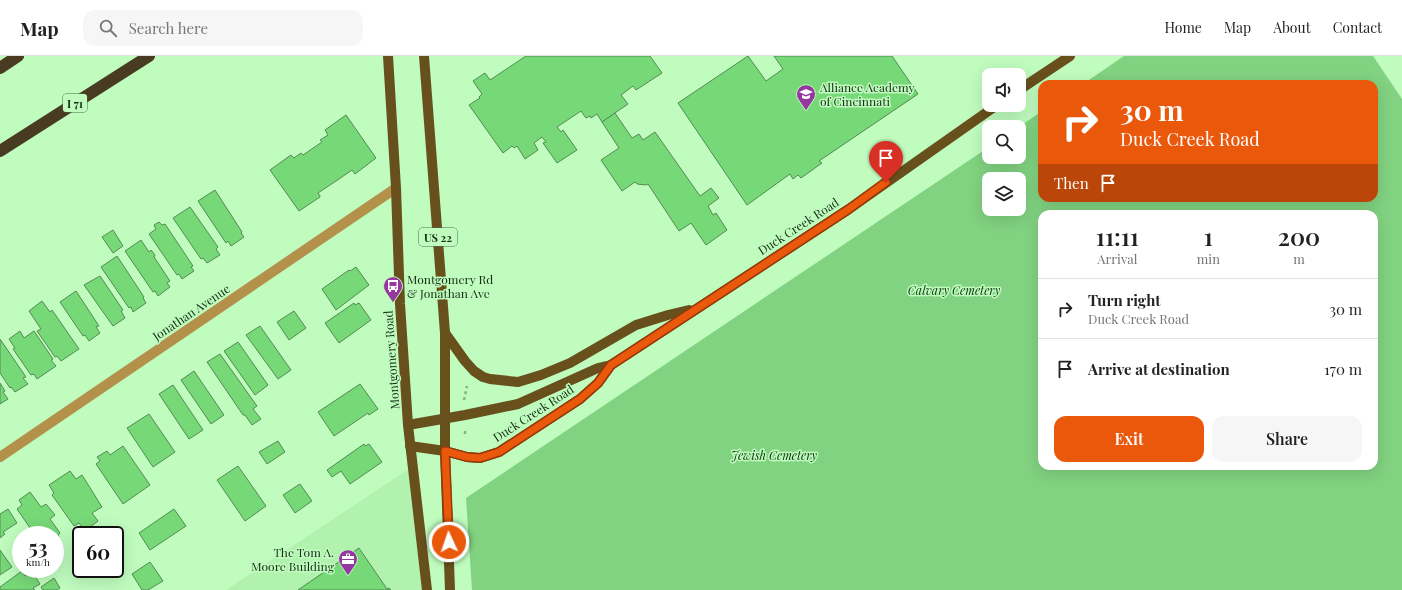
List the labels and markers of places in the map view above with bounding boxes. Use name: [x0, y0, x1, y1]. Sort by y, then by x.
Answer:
place label: Alliance Academy of Cincinnati: [819, 79, 915, 109]
school or university icon: Alliance Academy of Cincinnati: [795, 83, 817, 111]
pin: [869, 141, 903, 182]
place label: Montgomery Rd & Jonathan Ave: [407, 271, 493, 301]
bus stop icon: Montgomery Rd & Jonathan Ave: [382, 275, 404, 303]
place label: The Tom A. Moore Building: [251, 544, 335, 574]
office icon: The Tom A. Moore Building: [337, 548, 359, 576]

